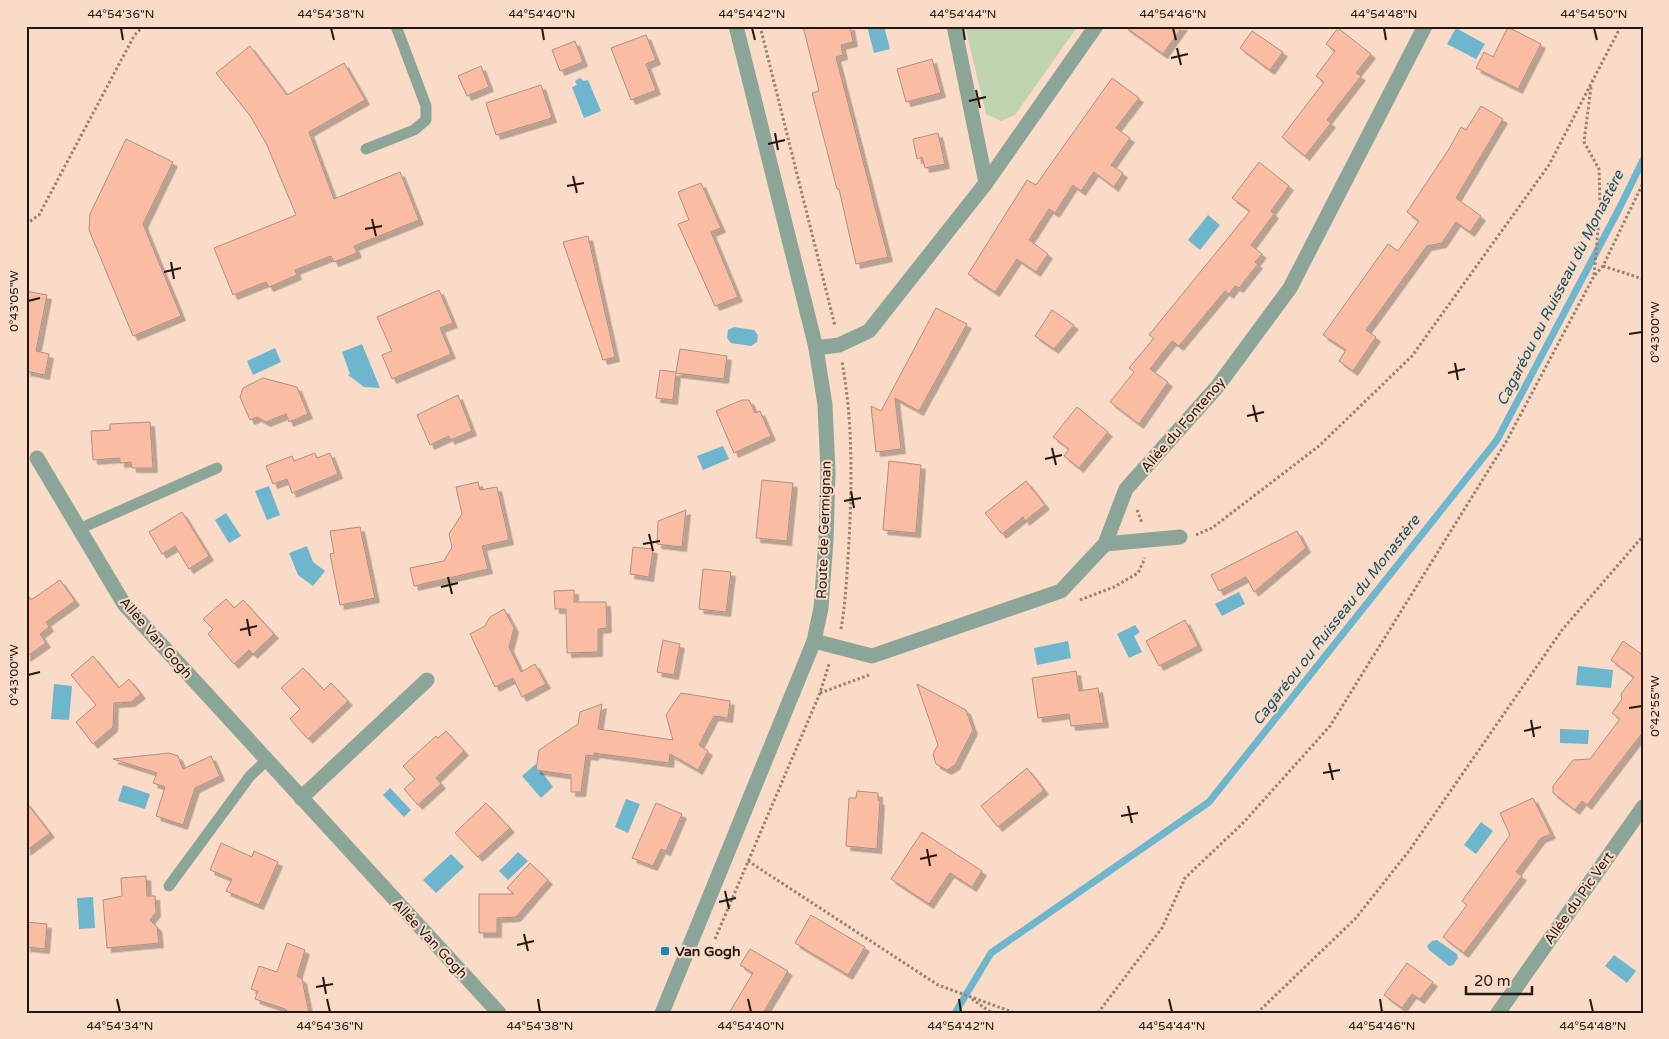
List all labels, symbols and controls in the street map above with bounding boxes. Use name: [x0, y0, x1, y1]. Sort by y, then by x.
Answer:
text: 44°54'36"N: [88, 7, 155, 21]
text: 44°54'38"N: [298, 7, 365, 21]
text: 44°54'40"N: [509, 7, 576, 21]
text: 44°54'42"N: [719, 7, 786, 21]
text: 44°54'44"N: [930, 7, 997, 21]
text: 44°54'46"N: [1140, 7, 1207, 21]
text: 44°54'48"N: [1351, 7, 1418, 21]
text: 44°54'50"N: [1561, 7, 1628, 21]
water label: Cagaréou ou Ruisseau du Monastère: [1493, 166, 1628, 409]
text: 0°43'05"W: [7, 270, 21, 332]
text: 0°43'00"W: [1648, 301, 1662, 363]
street label: Allée du Fontenoy: [1137, 374, 1229, 476]
street label: Route de Germignan: [813, 461, 835, 599]
water label: Cagaréou ou Ruisseau du Monastère: [1248, 510, 1425, 729]
street label: Allée Van Gogh: [116, 594, 196, 682]
text: 0°43'00"W: [7, 644, 21, 706]
text: 0°42'55"W: [1648, 675, 1662, 737]
street label: Allée du Pic Vert: [1541, 848, 1618, 948]
street label: Allée Van Gogh: [389, 896, 471, 982]
place label: Van Gogh: [675, 943, 740, 960]
marker: Van Gogh: [659, 945, 671, 957]
scale bar: [1466, 964, 1533, 996]
text: 20 m: [1474, 972, 1511, 990]
text: 44°54'34"N: [87, 1019, 154, 1033]
text: 44°54'36"N: [297, 1019, 364, 1033]
text: 44°54'38"N: [507, 1019, 574, 1033]
text: 44°54'40"N: [718, 1019, 785, 1033]
text: 44°54'42"N: [928, 1019, 995, 1033]
text: 44°54'44"N: [1139, 1019, 1206, 1033]
text: 44°54'46"N: [1349, 1019, 1416, 1033]
text: 44°54'48"N: [1560, 1019, 1627, 1033]

